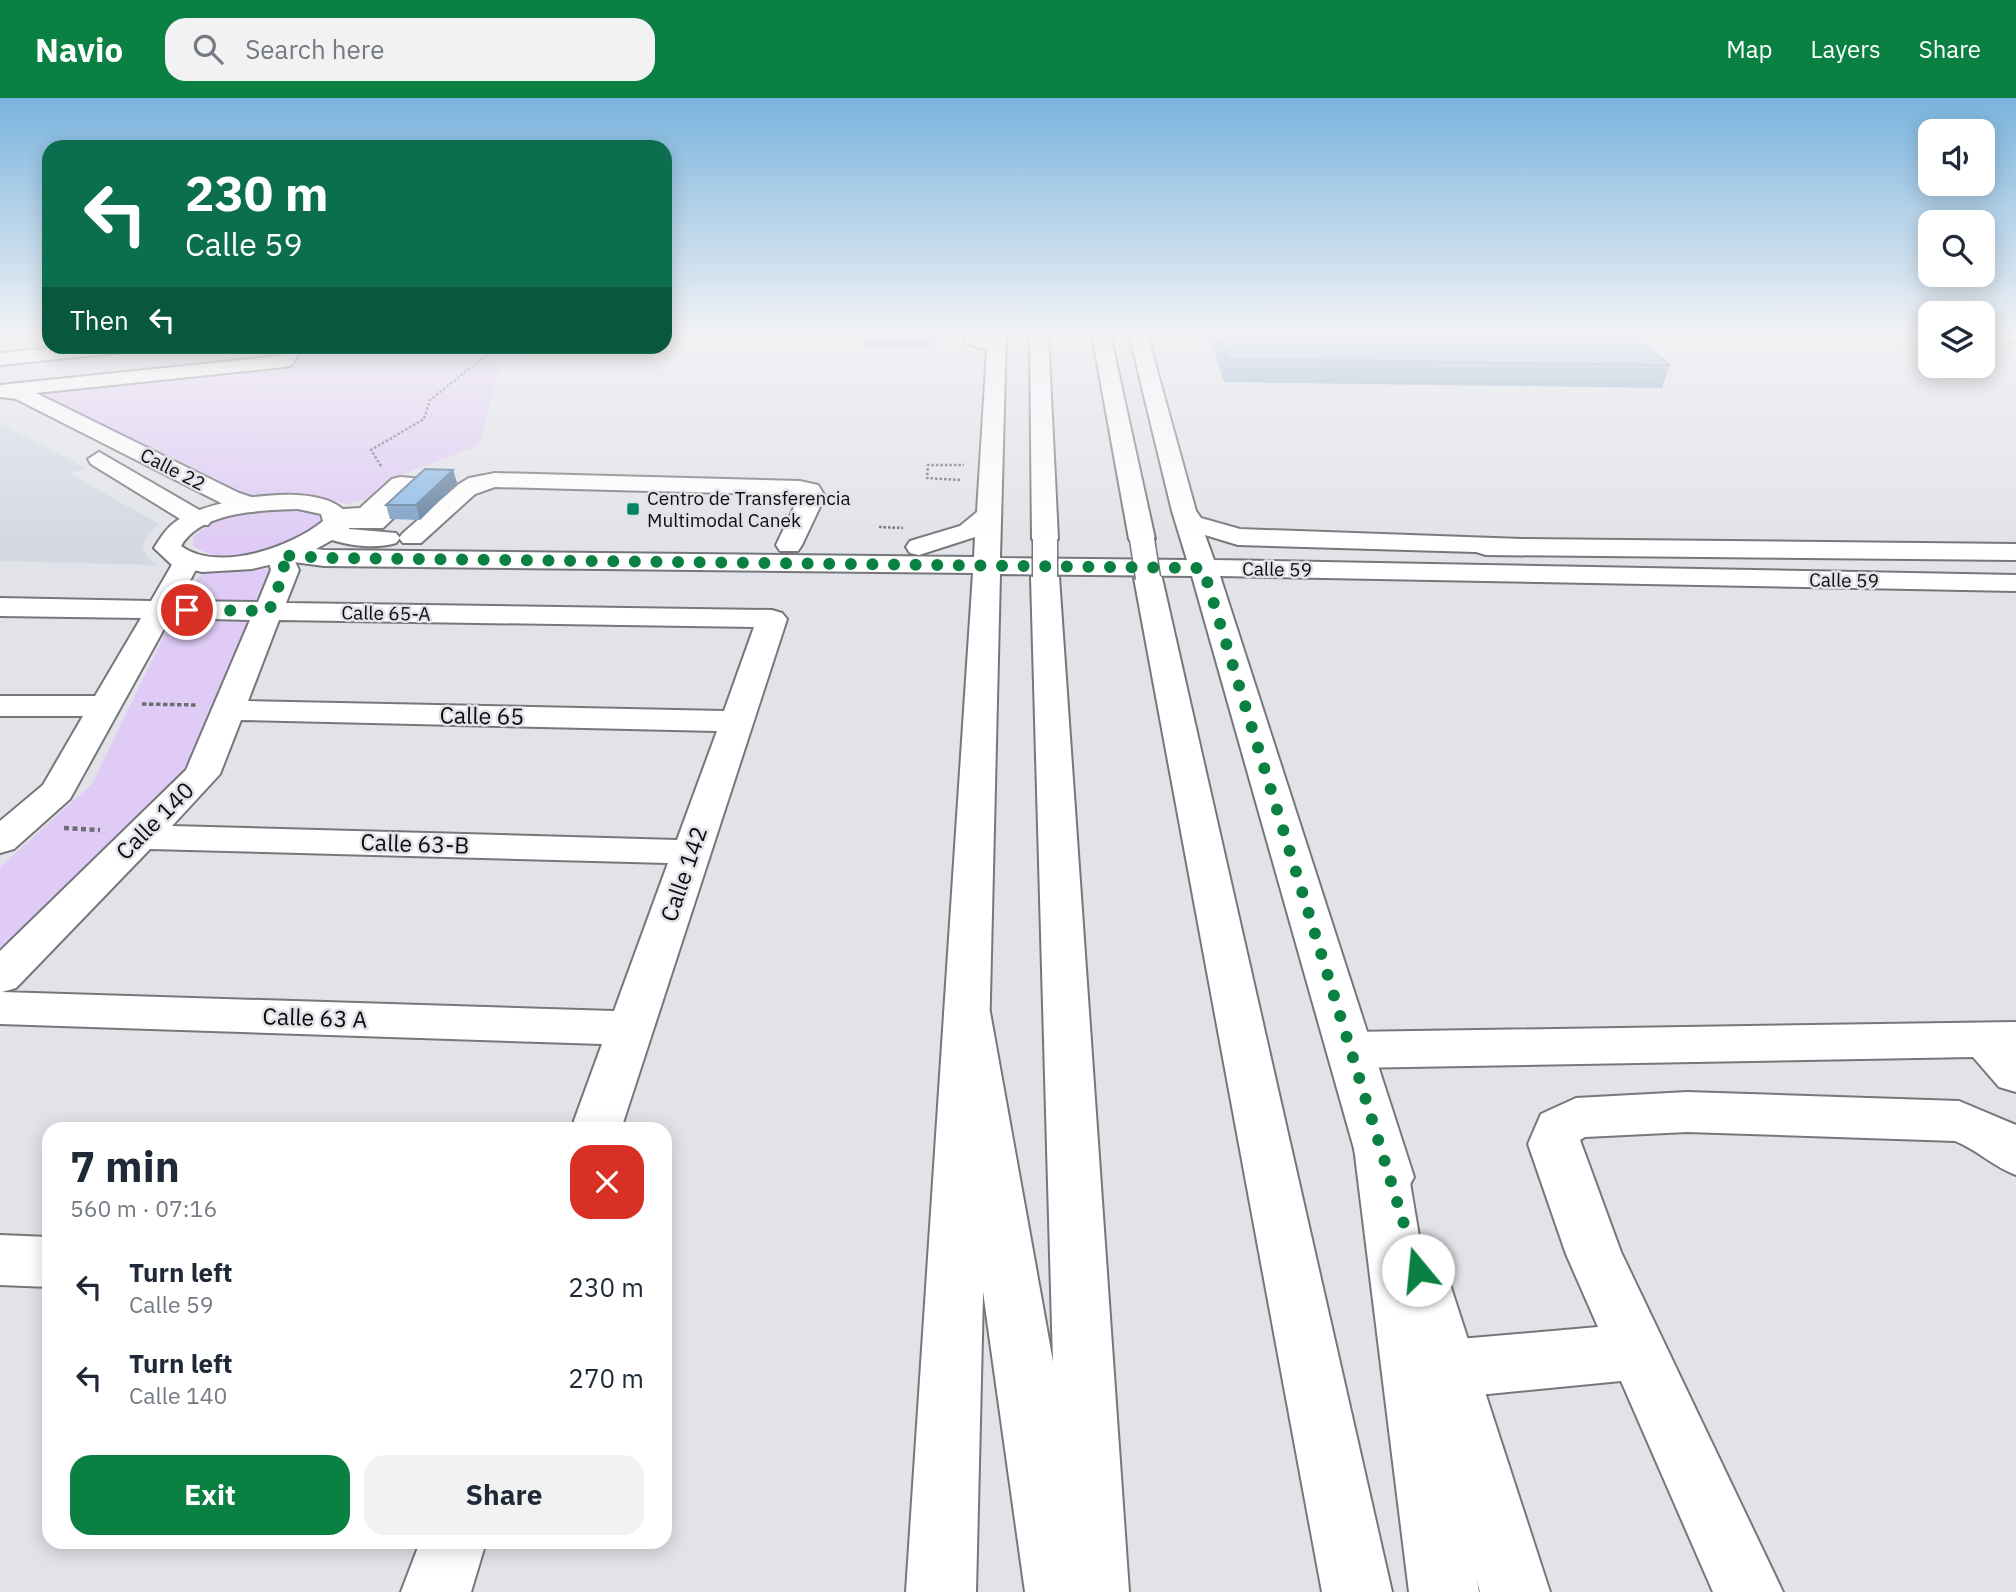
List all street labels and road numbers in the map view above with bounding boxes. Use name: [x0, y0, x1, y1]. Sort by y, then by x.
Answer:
street label: Calle 22: [136, 442, 210, 496]
street label: Calle 59: [1242, 556, 1312, 582]
street label: Calle 59: [1809, 567, 1879, 593]
street label: Calle 65-A: [341, 600, 431, 626]
street label: Calle 65: [439, 699, 525, 731]
street label: Calle 140: [109, 775, 200, 866]
street label: Calle 142: [653, 822, 713, 925]
street label: Calle 63-B: [360, 826, 470, 860]
street label: Calle 63 A: [262, 1000, 368, 1034]

